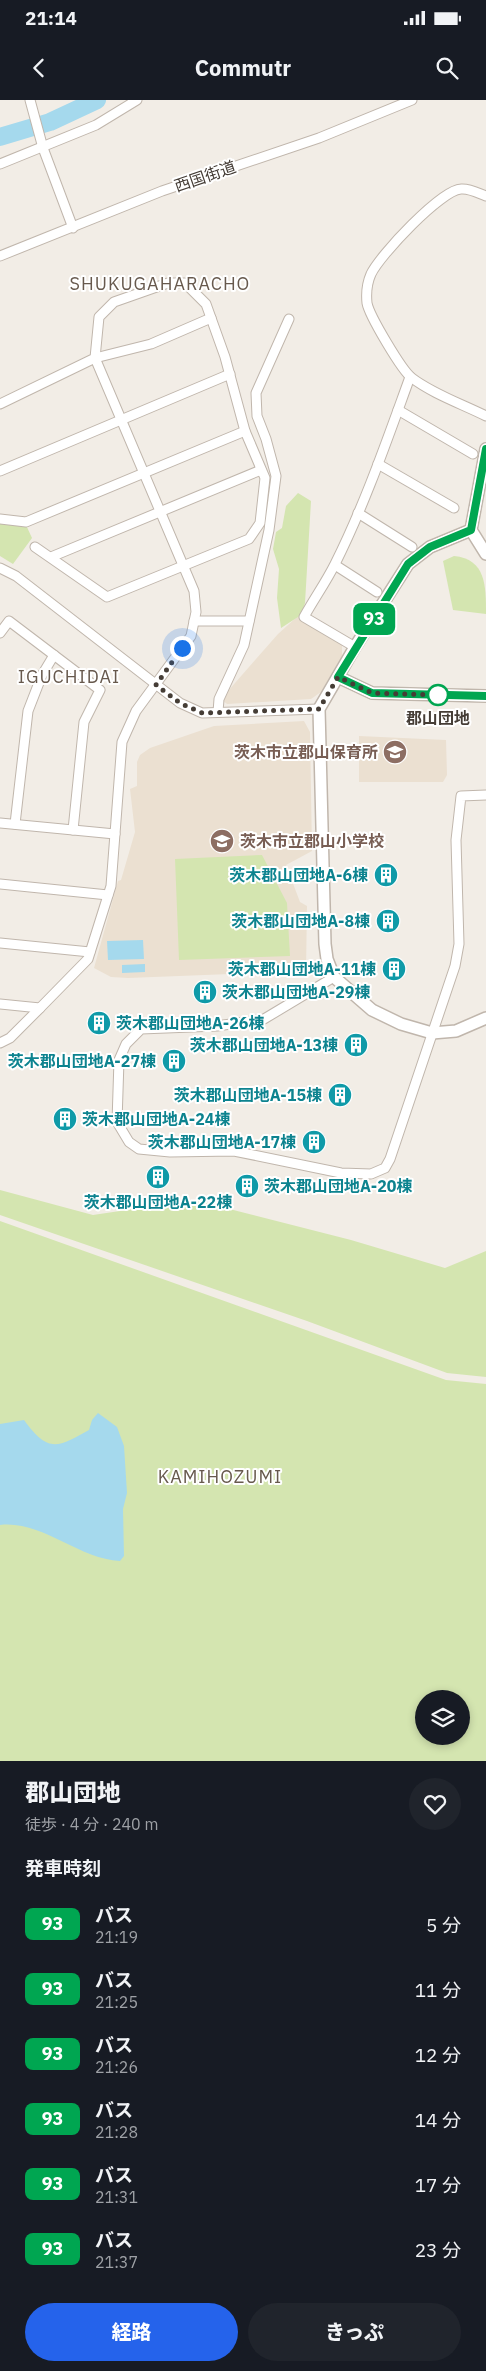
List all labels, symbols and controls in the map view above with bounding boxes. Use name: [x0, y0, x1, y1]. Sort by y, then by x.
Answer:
text: 21:14: [25, 6, 77, 30]
text: Commutr: [195, 53, 291, 82]
icon: back: [25, 54, 53, 82]
icon: search: [433, 54, 461, 82]
street label: 西国街道: [171, 156, 239, 196]
district label: SHUKUGAHARACHO: [70, 272, 250, 295]
line badge: 93: [352, 603, 396, 635]
text: 93: [363, 607, 385, 630]
your location: [170, 636, 195, 661]
district label: IGUCHIDAI: [18, 665, 120, 688]
marker: 郡山団地: [427, 684, 449, 706]
place label: 郡山団地: [406, 708, 470, 728]
school or university icon: 茨木市立郡山保育所: [382, 739, 408, 765]
place label: 茨木市立郡山保育所: [234, 742, 378, 762]
school or university icon: 茨木市立郡山小学校: [209, 828, 235, 854]
place label: 茨木市立郡山小学校: [240, 831, 384, 851]
building icon: 茨木郡山団地A-6棟: [373, 862, 399, 888]
place label: 茨木郡山団地A-6棟: [229, 865, 368, 885]
building icon: 茨木郡山団地A-8棟: [375, 908, 401, 934]
place label: 茨木郡山団地A-8棟: [231, 911, 370, 931]
building icon: 茨木郡山団地A-11棟: [381, 956, 407, 982]
place label: 茨木郡山団地A-11棟: [228, 959, 376, 979]
building icon: 茨木郡山団地A-29棟: [192, 979, 218, 1005]
place label: 茨木郡山団地A-29棟: [222, 982, 370, 1002]
building icon: 茨木郡山団地A-26棟: [86, 1010, 112, 1036]
place label: 茨木郡山団地A-26棟: [116, 1013, 264, 1033]
building icon: 茨木郡山団地A-13棟: [343, 1032, 369, 1058]
place label: 茨木郡山団地A-13棟: [190, 1035, 338, 1055]
building icon: 茨木郡山団地A-27棟: [161, 1048, 187, 1074]
place label: 茨木郡山団地A-27棟: [8, 1051, 156, 1071]
building icon: 茨木郡山団地A-15棟: [327, 1082, 353, 1108]
place label: 茨木郡山団地A-15棟: [174, 1085, 322, 1105]
building icon: 茨木郡山団地A-24棟: [52, 1106, 78, 1132]
place label: 茨木郡山団地A-24棟: [82, 1109, 230, 1129]
building icon: 茨木郡山団地A-17棟: [301, 1129, 327, 1155]
place label: 茨木郡山団地A-17棟: [148, 1132, 296, 1152]
building icon: 茨木郡山団地A-22棟: [145, 1164, 171, 1190]
building icon: 茨木郡山団地A-20棟: [234, 1173, 260, 1199]
place label: 茨木郡山団地A-20棟: [264, 1176, 412, 1196]
place label: 茨木郡山団地A-22棟: [84, 1192, 232, 1212]
district label: KAMIHOZUMI: [158, 1465, 282, 1488]
map controls: [415, 1690, 470, 1745]
button: layers: [415, 1690, 470, 1745]
text: 郡山団地: [25, 1776, 121, 1808]
button: heart: [409, 1778, 461, 1830]
text: 徒歩 · 4 分 · 240 m: [25, 1814, 158, 1834]
text: 発車時刻: [25, 1856, 101, 1880]
text: バス: [95, 1903, 133, 1927]
text: 93: [42, 1912, 63, 1935]
text: 5 分: [426, 1913, 461, 1937]
text: 21:19: [95, 1927, 138, 1947]
text: バス: [95, 1968, 133, 1992]
text: 93: [42, 1977, 63, 2000]
text: 11 分: [415, 1978, 461, 2002]
text: 21:25: [95, 1992, 138, 2012]
text: バス: [95, 2033, 133, 2057]
text: 93: [42, 2042, 63, 2065]
text: 12 分: [415, 2043, 461, 2067]
text: 21:26: [95, 2057, 138, 2077]
text: バス: [95, 2098, 133, 2122]
text: 93: [42, 2107, 63, 2130]
text: 14 分: [415, 2108, 461, 2132]
text: 21:28: [95, 2122, 138, 2142]
text: バス: [95, 2163, 133, 2187]
text: 93: [42, 2172, 63, 2195]
text: 17 分: [415, 2173, 461, 2197]
text: 21:31: [95, 2187, 138, 2207]
text: バス: [95, 2228, 133, 2252]
text: 93: [42, 2237, 63, 2260]
text: 23 分: [415, 2238, 461, 2262]
text: 21:37: [95, 2252, 138, 2272]
button: 経路: [25, 2303, 238, 2361]
button: きっぷ: [248, 2303, 461, 2361]

